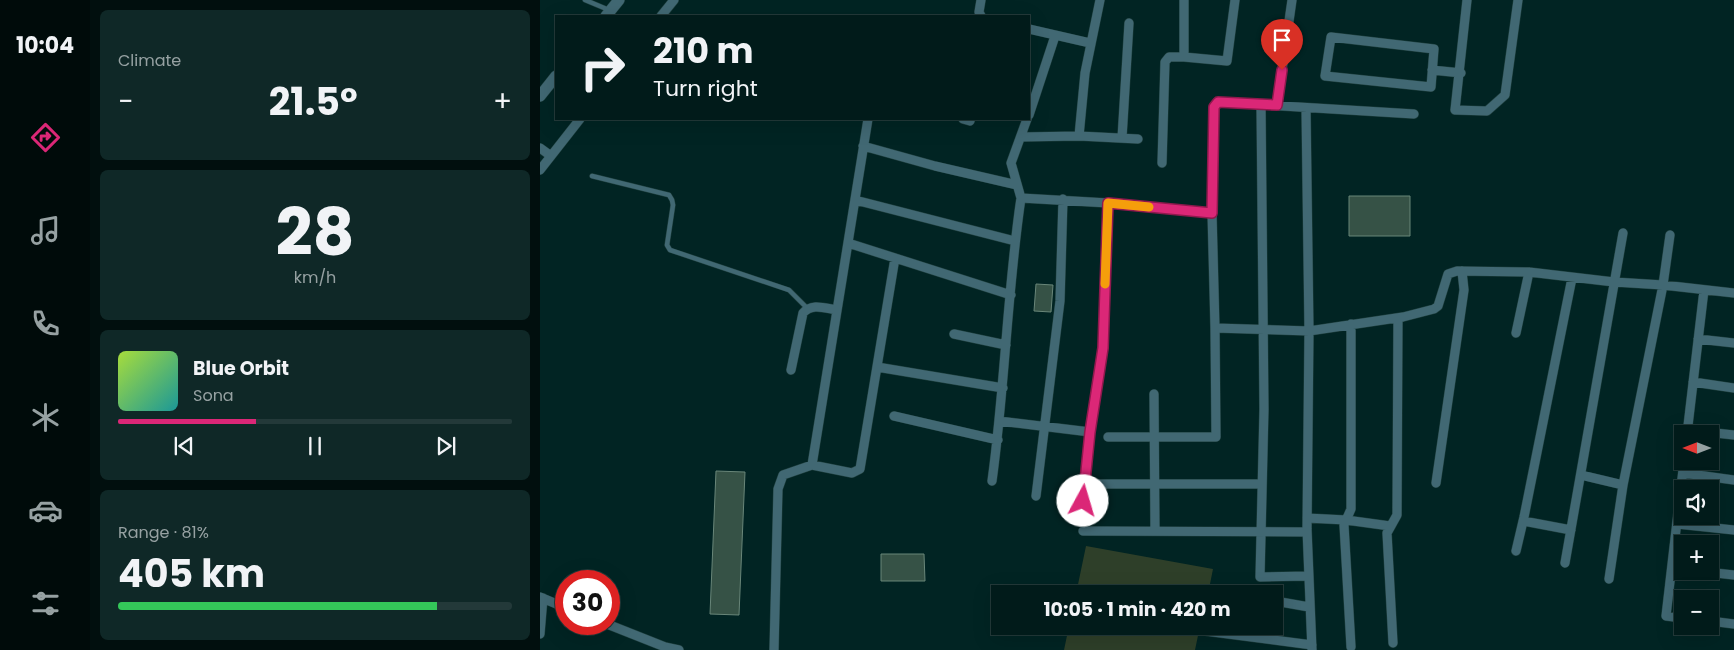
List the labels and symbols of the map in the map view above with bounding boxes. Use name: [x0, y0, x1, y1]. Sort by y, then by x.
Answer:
pin: [1261, 19, 1303, 70]
north arrow: [1674, 425, 1719, 470]
position arrow: [1056, 474, 1108, 526]
speed limit sign: 30: [555, 570, 620, 635]

